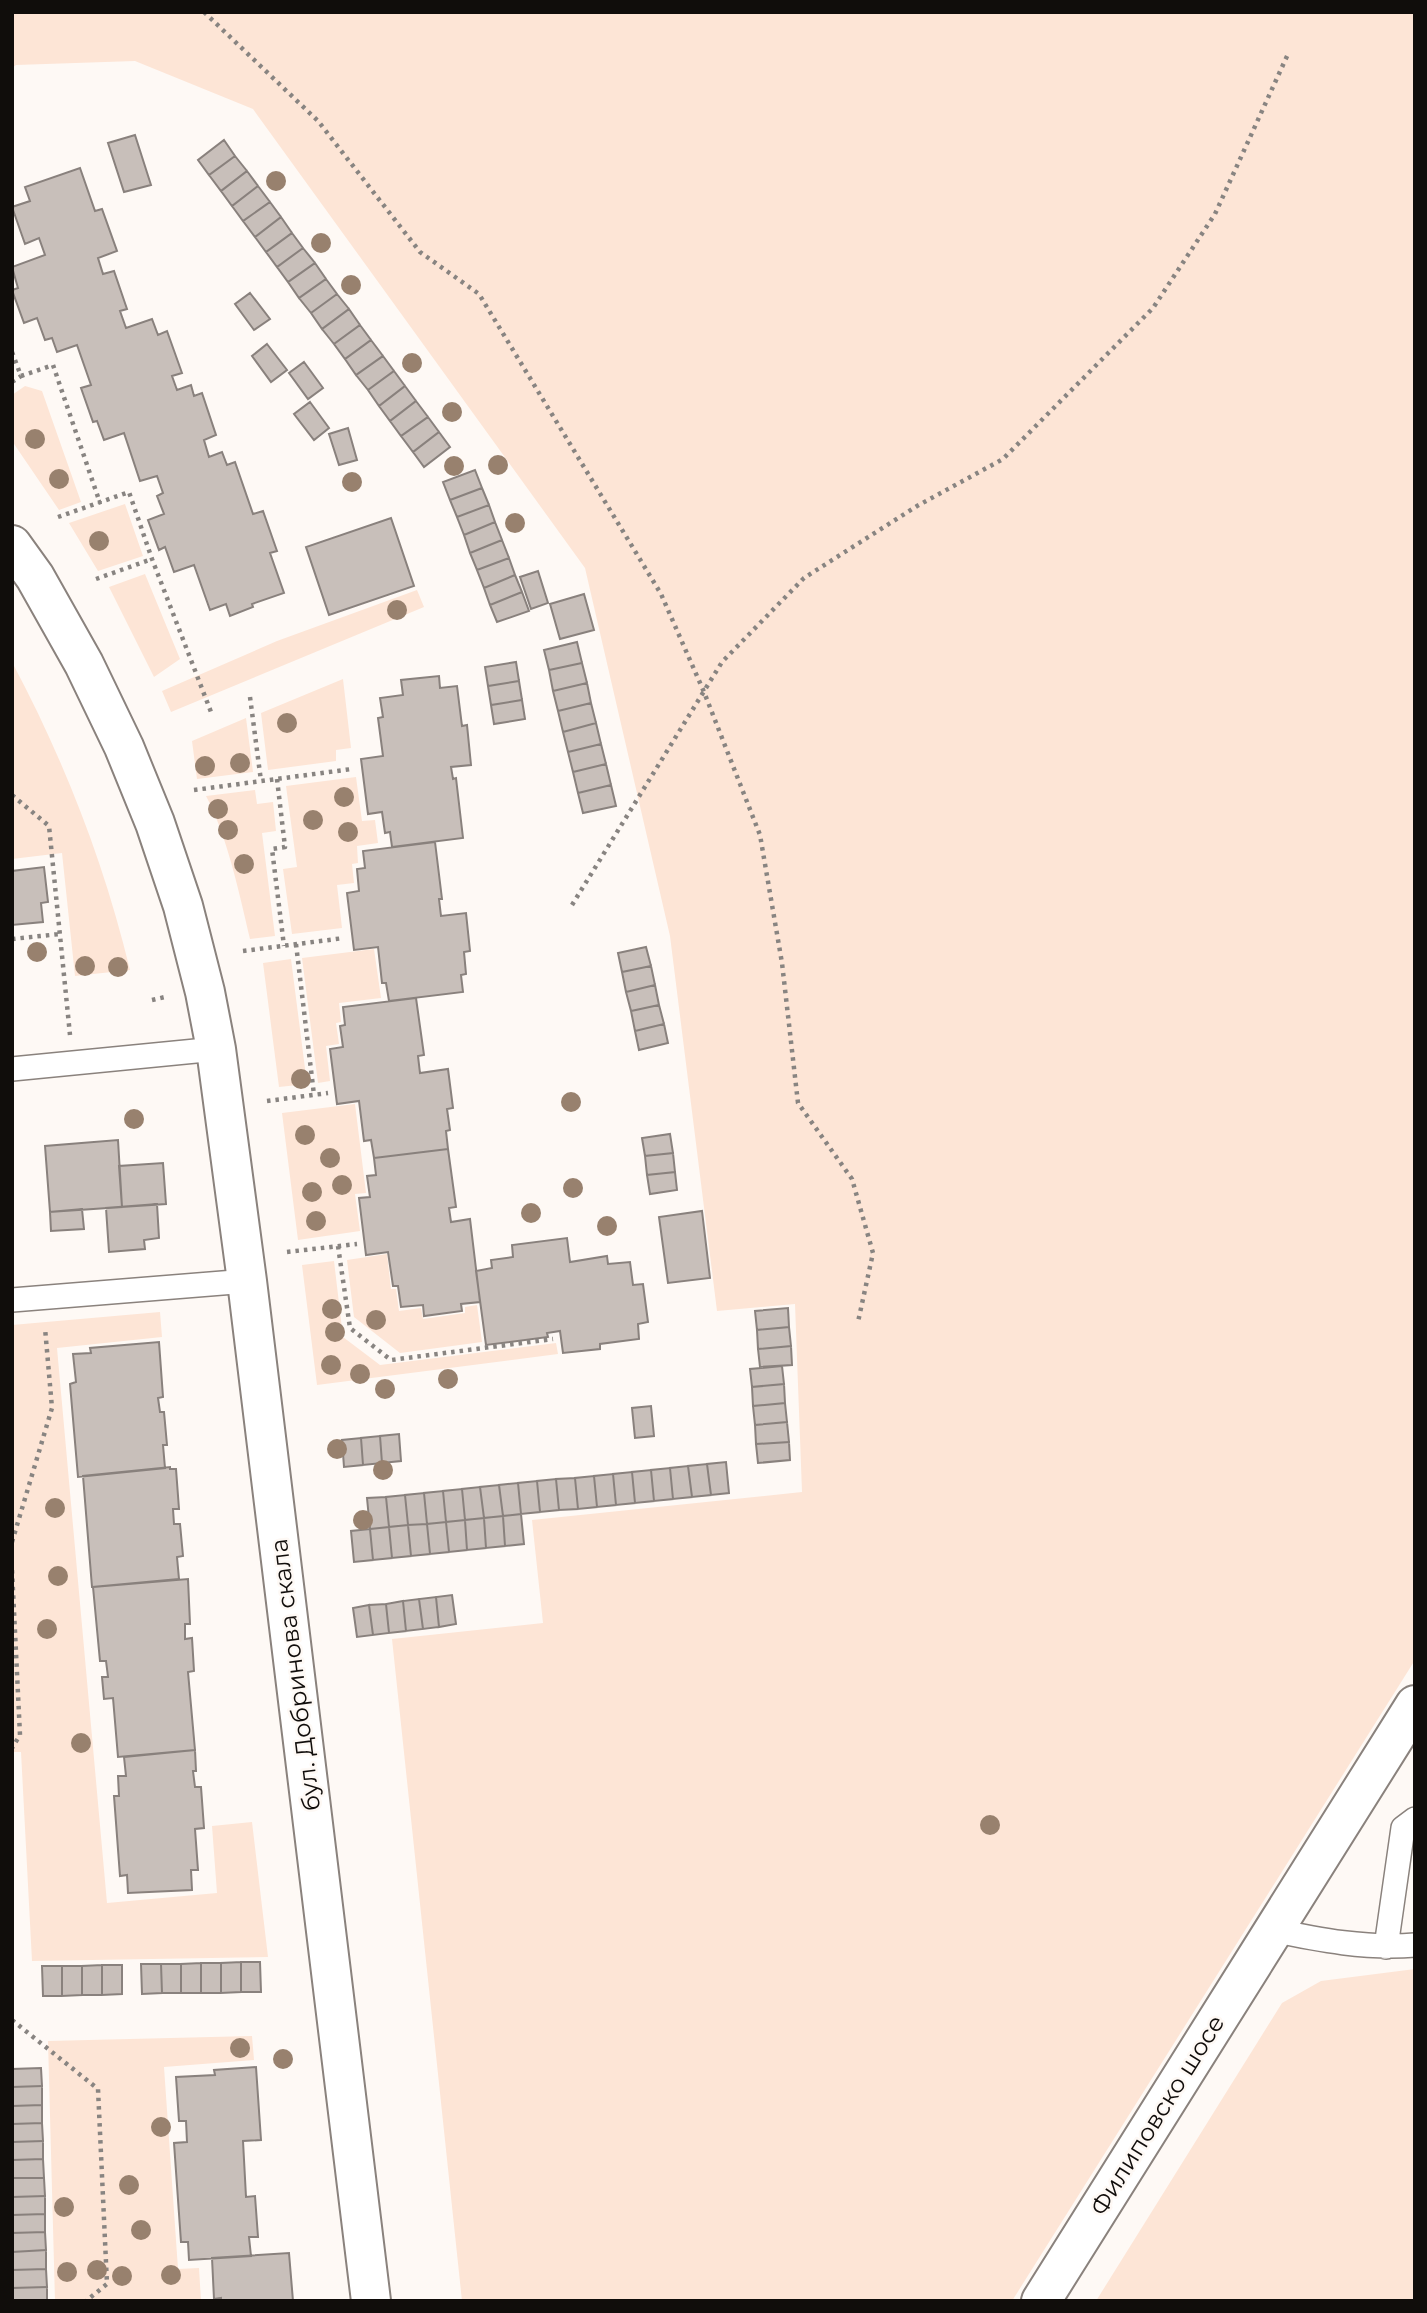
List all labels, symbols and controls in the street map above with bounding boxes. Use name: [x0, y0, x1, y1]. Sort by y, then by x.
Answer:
street label: бул. Добринова скала: [264, 1537, 326, 1813]
street label: Филиповско шосе: [1084, 2010, 1230, 2220]

